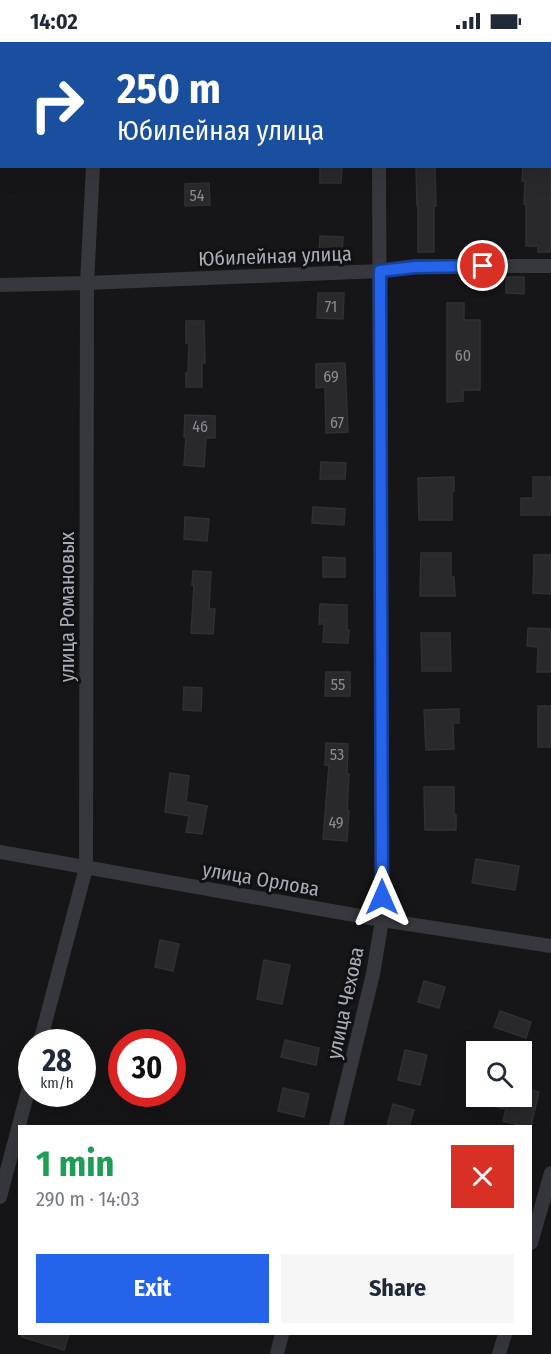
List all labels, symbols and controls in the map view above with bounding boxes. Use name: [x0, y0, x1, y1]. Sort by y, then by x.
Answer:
text: 14:02: [30, 8, 78, 35]
text: 250 m: [117, 64, 221, 114]
icon: right: [18, 66, 96, 144]
text: Юбилейная улица: [117, 115, 324, 147]
house number: 54: [189, 186, 205, 205]
pin: [457, 240, 508, 291]
street label: Юбилейная улица: [198, 241, 352, 271]
icon: arrive: [466, 249, 499, 282]
house number: 71: [325, 297, 337, 316]
house number: 60: [455, 346, 471, 365]
house number: 69: [323, 367, 339, 386]
house number: 67: [330, 413, 345, 432]
house number: 46: [192, 417, 208, 436]
street label: улица Романовых: [55, 532, 79, 682]
house number: 55: [331, 675, 345, 694]
house number: 53: [330, 745, 344, 764]
house number: 49: [328, 813, 344, 832]
street label: улица Орлова: [201, 857, 321, 901]
position arrow: [350, 865, 414, 929]
street label: улица Чехова: [321, 945, 369, 1061]
speed limit sign: 30: [108, 1029, 186, 1107]
map controls: [466, 1041, 532, 1107]
button: search: [466, 1041, 532, 1107]
text: 28: [42, 1043, 72, 1079]
text: km/h: [40, 1074, 74, 1092]
text: 1 min: [36, 1142, 114, 1186]
button: close: [451, 1145, 514, 1208]
text: 290 m · 14:03: [36, 1187, 140, 1211]
button: Exit: [36, 1254, 269, 1323]
button: Share: [281, 1254, 514, 1323]

